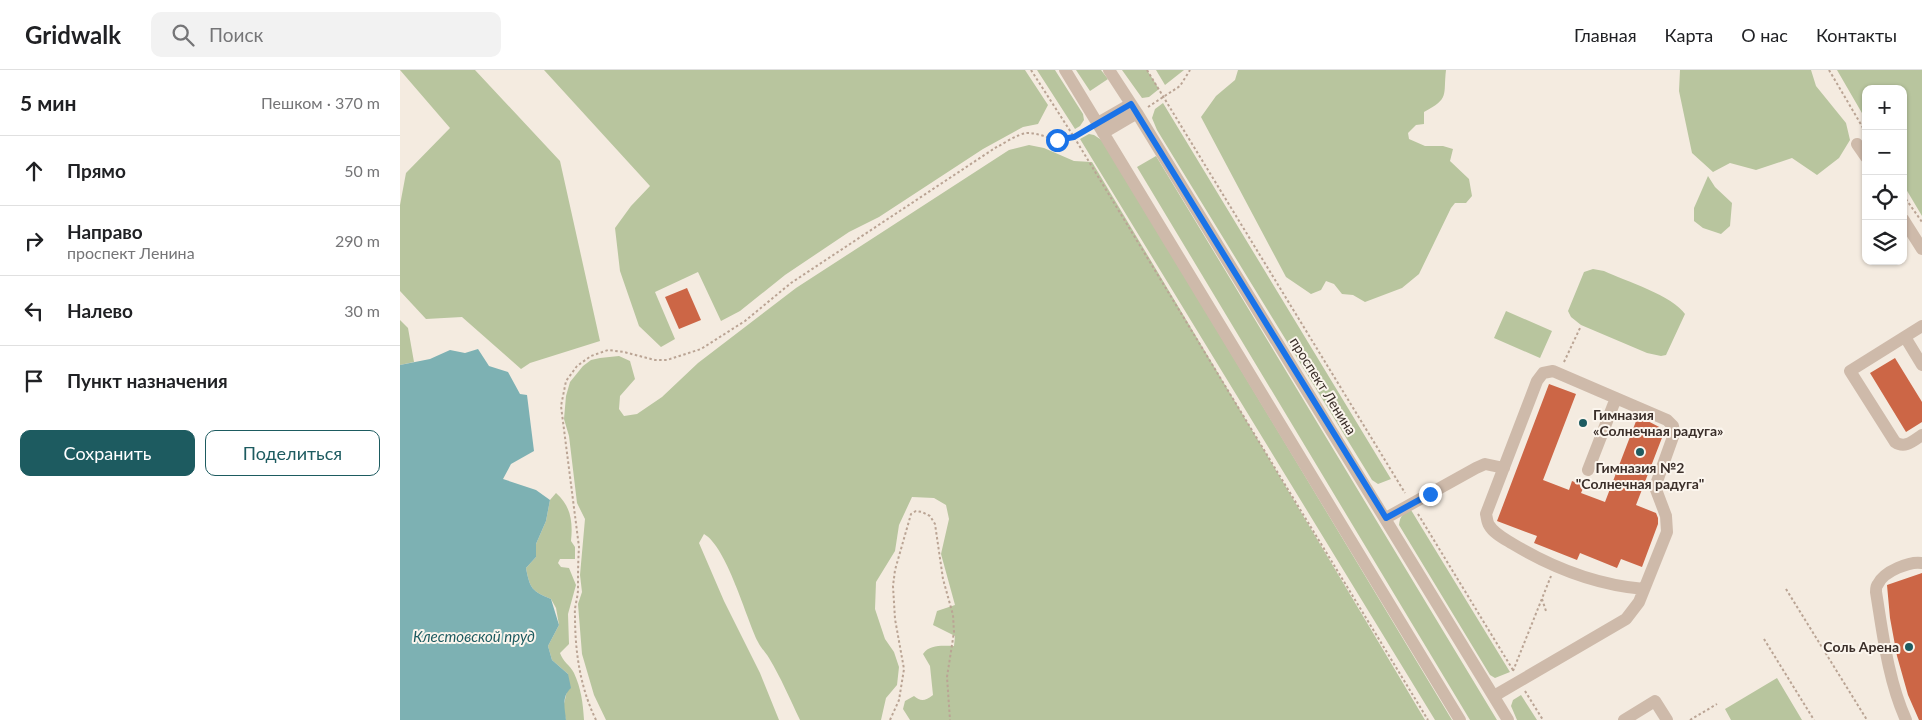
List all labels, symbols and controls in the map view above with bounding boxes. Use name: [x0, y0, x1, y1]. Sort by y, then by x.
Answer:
search box: [151, 12, 501, 57]
text: Gridwalk: [25, 20, 121, 49]
icon: search: [169, 21, 197, 49]
text: Поиск: [209, 23, 263, 46]
text: Главная: [1574, 24, 1637, 46]
text: Карта: [1665, 24, 1713, 46]
text: О нас: [1741, 24, 1788, 46]
text: Контакты: [1816, 24, 1897, 46]
map controls: [1862, 85, 1907, 265]
button: +: [1862, 85, 1907, 130]
text: 5 мин: [20, 90, 77, 115]
text: Пешком · 370 m: [261, 93, 380, 112]
route start: [1046, 129, 1069, 152]
button: −: [1862, 130, 1907, 175]
icon: ahead: [20, 157, 48, 185]
text: Прямо: [67, 159, 126, 182]
text: 50 m: [344, 161, 380, 180]
button: locate: [1862, 175, 1907, 220]
text: Направо: [67, 220, 143, 243]
button: layers: [1862, 220, 1907, 265]
icon: right: [20, 227, 48, 255]
text: 290 m: [335, 231, 380, 250]
text: проспект Ленина: [67, 243, 195, 262]
icon: left: [20, 297, 48, 325]
text: Налево: [67, 299, 133, 322]
text: 30 m: [344, 301, 380, 320]
street label: проспект Ленина: [1287, 334, 1360, 438]
icon: arrive: [20, 367, 48, 395]
text: Пункт назначения: [67, 369, 228, 392]
place label: Гимназия «Солнечная радуга»: [1593, 406, 1723, 439]
marker: Гимназия «Солнечная радуга»: [1577, 417, 1589, 429]
button: Сохранить: [20, 430, 195, 476]
button: Поделиться: [205, 430, 380, 476]
marker: Гимназия №2 "Солнечная радуга": [1634, 446, 1646, 458]
place label: Гимназия №2 "Солнечная радуга": [1576, 459, 1704, 492]
route end: [1419, 483, 1442, 506]
water label: Клестовской пруд: [413, 627, 535, 645]
place label: Соль Арена: [1823, 638, 1899, 655]
marker: Соль Арена: [1903, 641, 1915, 653]

